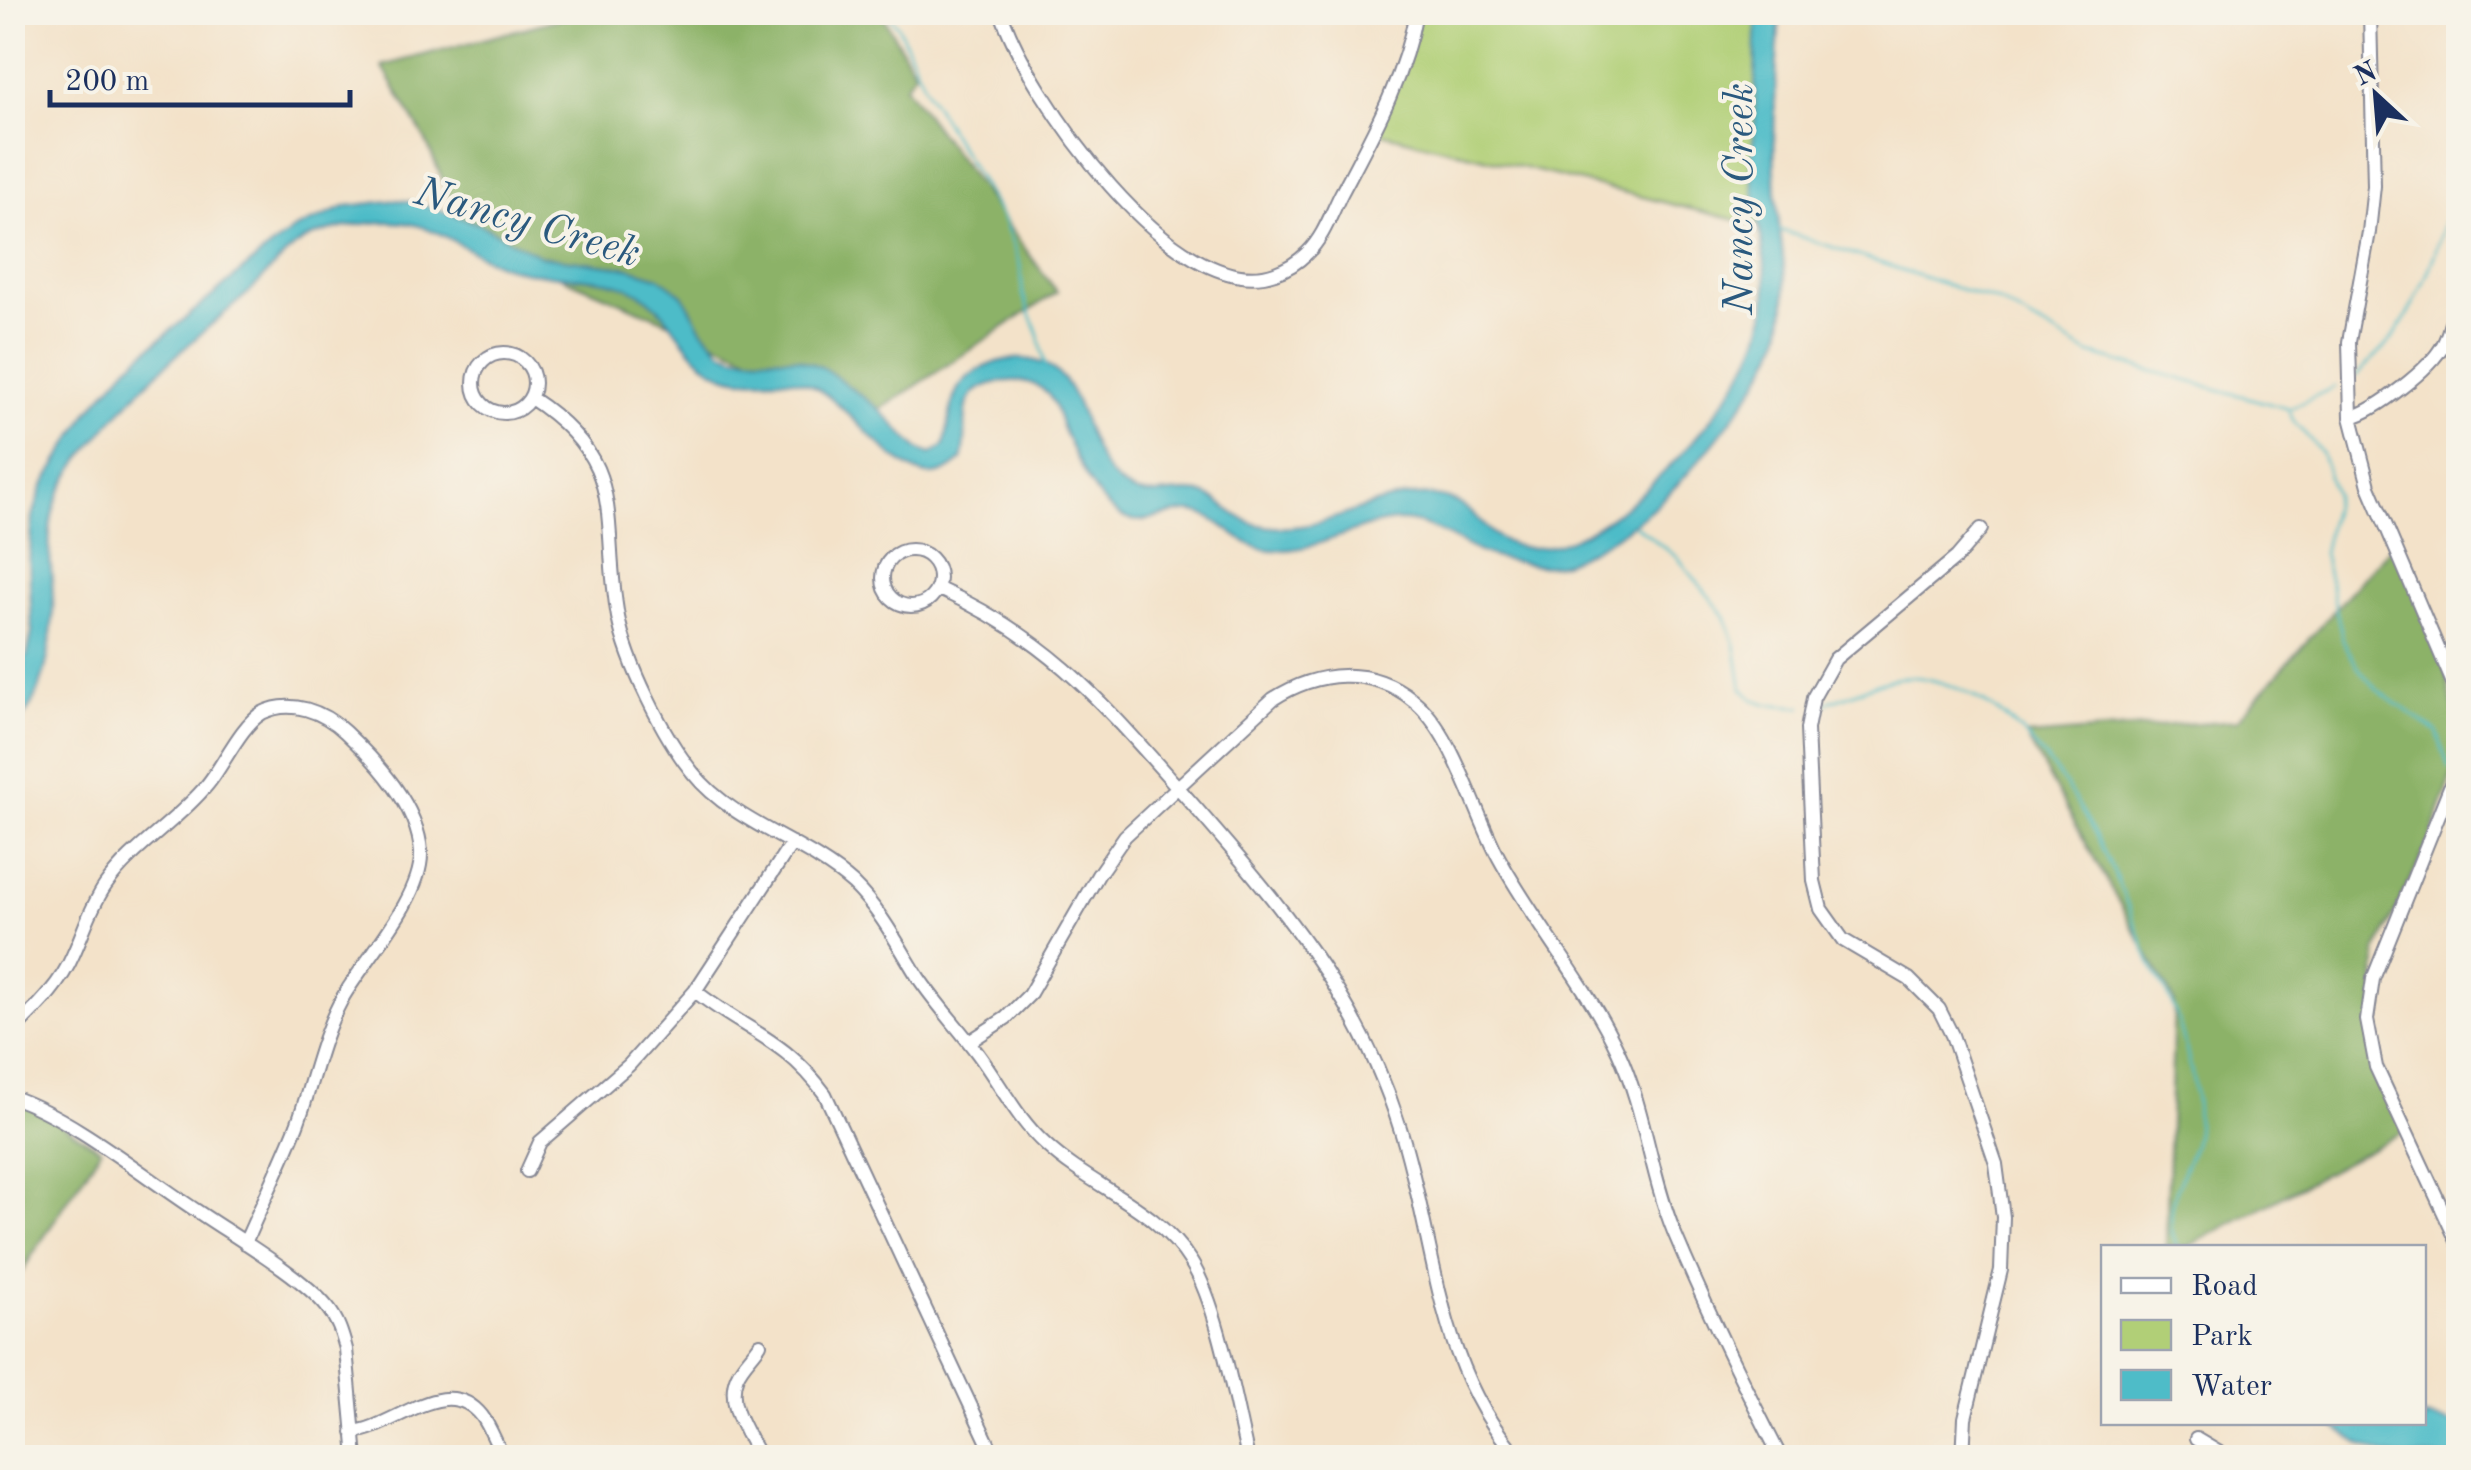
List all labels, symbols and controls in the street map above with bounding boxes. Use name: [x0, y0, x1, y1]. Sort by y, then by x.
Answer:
scale bar: [50, 45, 350, 107]
north arrow: [2326, 45, 2426, 145]
text: N: [2351, 58, 2383, 93]
text: 200 m: [65, 67, 149, 97]
water label: Nancy Creek: [1720, 83, 1762, 316]
water label: Nancy Creek: [409, 172, 644, 276]
legend: [2101, 1245, 2426, 1425]
text: Road: [2191, 1272, 2258, 1302]
text: Park: [2191, 1322, 2253, 1352]
text: Water: [2191, 1372, 2272, 1402]

